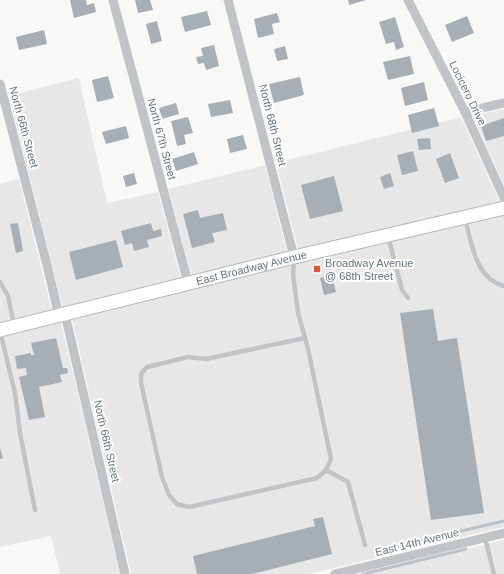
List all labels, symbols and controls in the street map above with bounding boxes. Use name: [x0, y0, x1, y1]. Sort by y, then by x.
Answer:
street label: Locicero Drive: [447, 59, 489, 127]
street label: North 68th Street: [257, 83, 289, 167]
street label: North 66th Street: [7, 85, 41, 169]
street label: North 67th Street: [145, 97, 179, 181]
street label: East Broadway Avenue: [195, 248, 308, 287]
place label: Broadway Avenue @ 68th Street: [325, 257, 413, 282]
marker: Broadway Avenue @ 68th Street: [312, 264, 322, 274]
street label: North 66th Street: [92, 399, 122, 483]
street label: East 14th Avenue: [374, 526, 460, 558]

